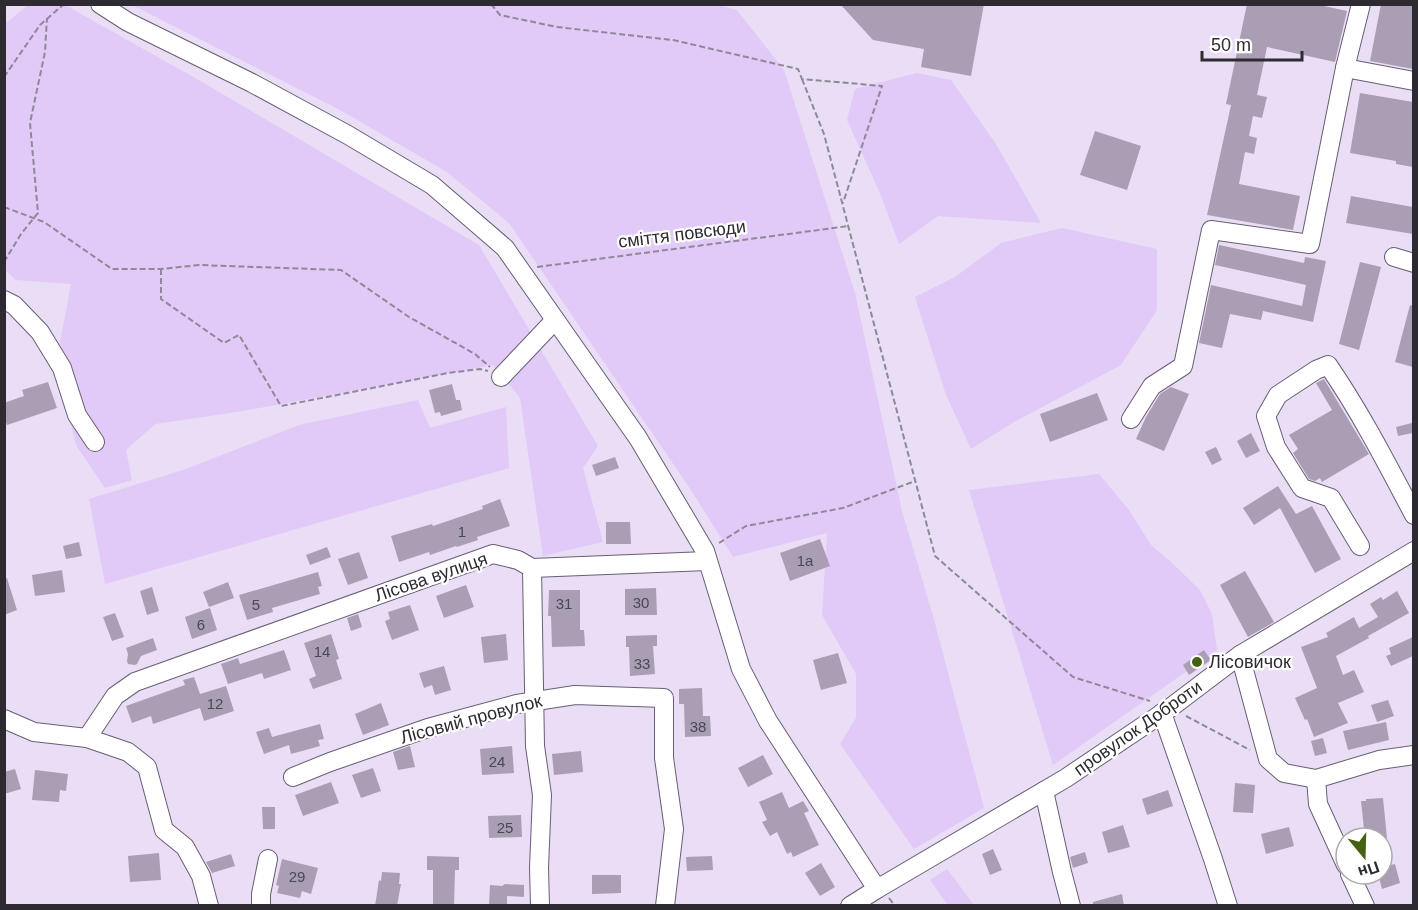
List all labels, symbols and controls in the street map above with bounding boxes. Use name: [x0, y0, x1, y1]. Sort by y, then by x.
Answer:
scale bar: [1202, 24, 1302, 62]
text: 50 m: [1211, 35, 1251, 55]
street label: сміття повсюди: [617, 216, 747, 252]
house number: 1: [458, 523, 466, 540]
street label: Лісова вулиця: [372, 548, 490, 606]
house number: 1а: [797, 552, 814, 569]
house number: 30: [633, 594, 649, 611]
house number: 31: [556, 595, 572, 612]
house number: 5: [252, 596, 260, 613]
house number: 6: [197, 616, 205, 633]
house number: 14: [314, 643, 330, 660]
place label: Лісовичок: [1209, 652, 1291, 672]
house number: 33: [634, 655, 650, 672]
marker: Лісовичок: [1190, 655, 1204, 669]
street label: провулок Доброти: [1070, 676, 1206, 780]
street label: Лісовий провулок: [398, 690, 544, 748]
house number: 12: [207, 695, 223, 712]
house number: 38: [690, 718, 706, 735]
house number: 24: [489, 753, 505, 770]
house number: 25: [497, 819, 513, 836]
north arrow: [1334, 826, 1394, 886]
text: Пн: [1356, 858, 1381, 881]
house number: 29: [289, 868, 305, 885]

